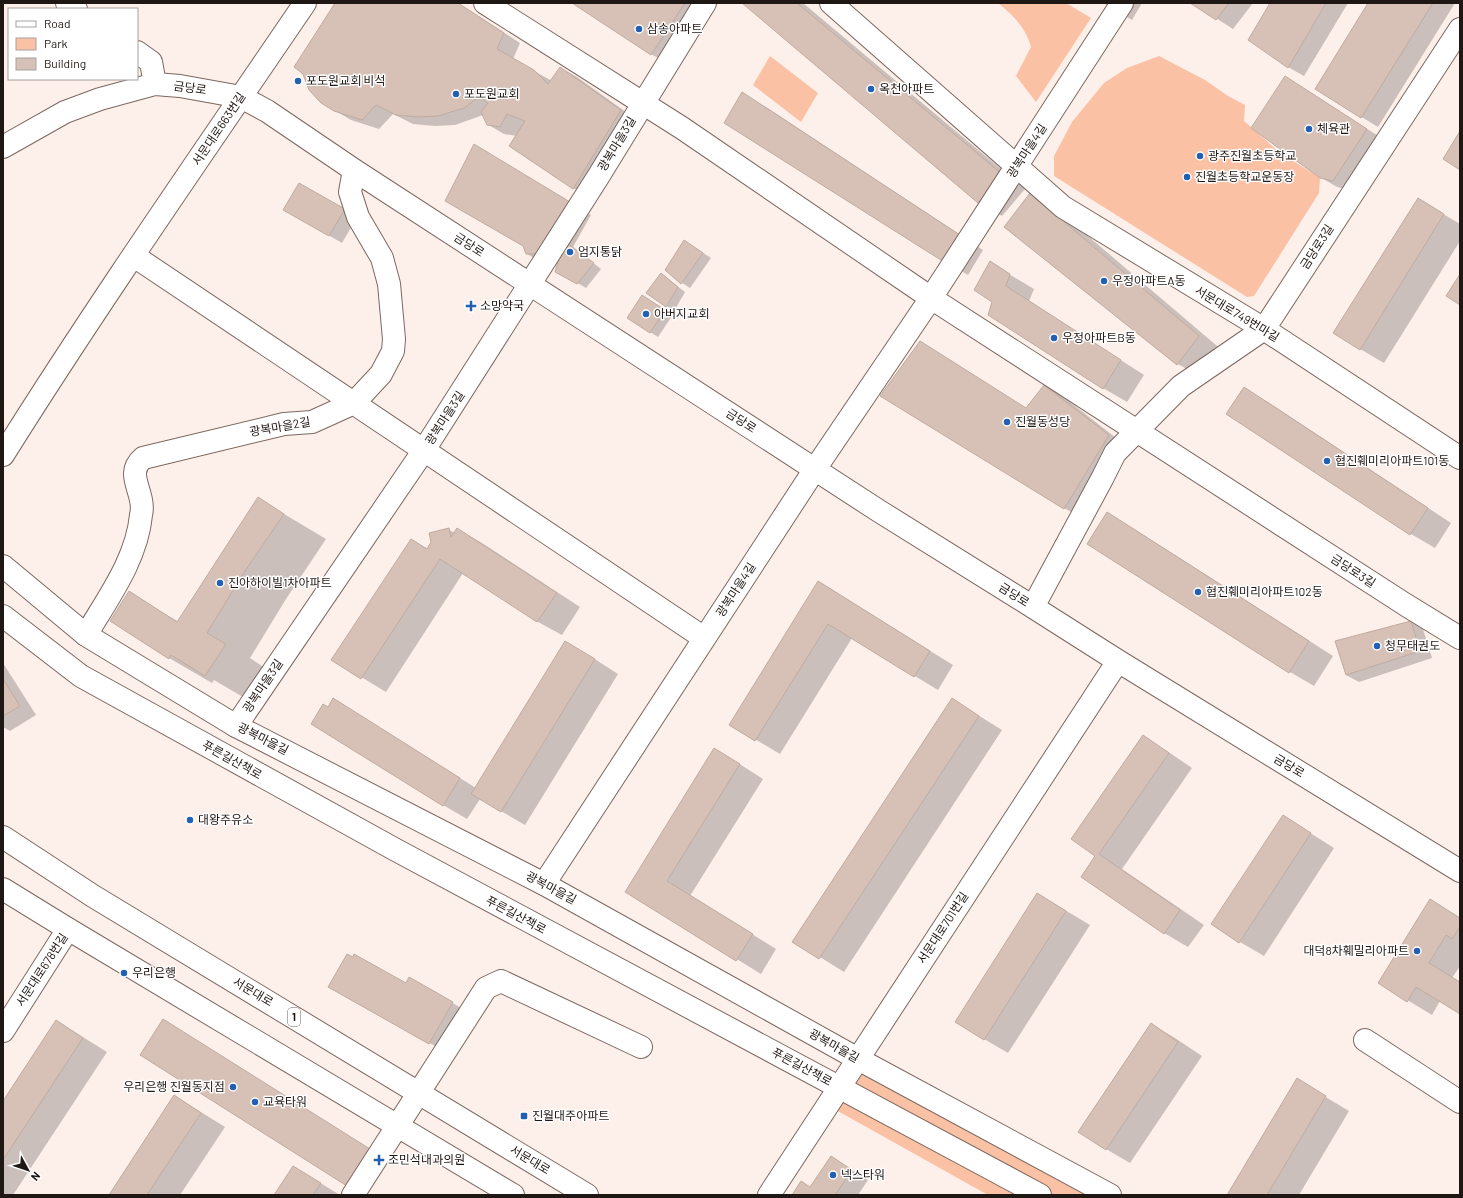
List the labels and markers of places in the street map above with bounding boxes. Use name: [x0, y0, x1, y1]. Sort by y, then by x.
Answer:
place label: 삼송아파트: [647, 21, 702, 35]
marker: 삼송아파트: [634, 24, 644, 34]
place label: 포도원교회 비석: [306, 73, 386, 87]
marker: 포도원교회 비석: [293, 76, 303, 86]
place label: 옥천아파트: [879, 81, 934, 95]
marker: 옥천아파트: [866, 84, 876, 94]
place label: 포도원교회: [464, 86, 519, 100]
marker: 포도원교회: [451, 89, 461, 99]
place label: 체육관: [1317, 121, 1350, 135]
marker: 체육관: [1304, 124, 1314, 134]
place label: 광주진월초등학교: [1208, 148, 1296, 162]
marker: 광주진월초등학교: [1195, 151, 1205, 161]
place label: 진월초등학교운동장: [1195, 169, 1294, 183]
marker: 진월초등학교운동장: [1182, 172, 1192, 182]
place label: 엄지통닭: [578, 244, 622, 258]
marker: 엄지통닭: [565, 247, 575, 257]
place label: 우정아파트A동: [1112, 273, 1186, 287]
marker: 우정아파트A동: [1099, 276, 1109, 286]
place label: 소망약국: [480, 298, 524, 312]
marker: 소망약국: [465, 300, 477, 312]
place label: 아버지교회: [654, 306, 709, 320]
marker: 아버지교회: [641, 309, 651, 319]
place label: 우정아파트B동: [1062, 330, 1136, 344]
marker: 우정아파트B동: [1049, 333, 1059, 343]
place label: 진월동성당: [1015, 414, 1070, 428]
marker: 진월동성당: [1002, 417, 1012, 427]
place label: 협진훼미리아파트101동: [1335, 453, 1449, 467]
marker: 협진훼미리아파트101동: [1322, 456, 1332, 466]
place label: 진아하이빌1차아파트: [228, 575, 332, 589]
marker: 진아하이빌1차아파트: [215, 578, 225, 588]
place label: 협진훼미리아파트102동: [1206, 584, 1323, 598]
marker: 협진훼미리아파트102동: [1193, 587, 1203, 597]
place label: 청무태권도: [1385, 638, 1440, 652]
marker: 청무태권도: [1372, 641, 1382, 651]
place label: 대왕주유소: [198, 812, 253, 826]
marker: 대왕주유소: [185, 815, 195, 825]
place label: 대덕8차훼밀리아파트: [1303, 943, 1409, 957]
marker: 대덕8차훼밀리아파트: [1412, 946, 1422, 956]
place label: 우리은행: [132, 965, 176, 979]
marker: 우리은행: [119, 968, 129, 978]
place label: 우리은행 진월동지점: [123, 1079, 225, 1093]
marker: 우리은행 진월동지점: [228, 1082, 238, 1092]
place label: 교육타워: [263, 1094, 307, 1108]
marker: 교육타워: [250, 1097, 260, 1107]
place label: 진월대주아파트: [532, 1108, 609, 1122]
marker: 진월대주아파트: [519, 1111, 529, 1121]
place label: 조민석내과의원: [388, 1152, 465, 1166]
marker: 조민석내과의원: [373, 1154, 385, 1166]
place label: 넥스타워: [841, 1167, 885, 1181]
marker: 넥스타워: [828, 1170, 838, 1180]

